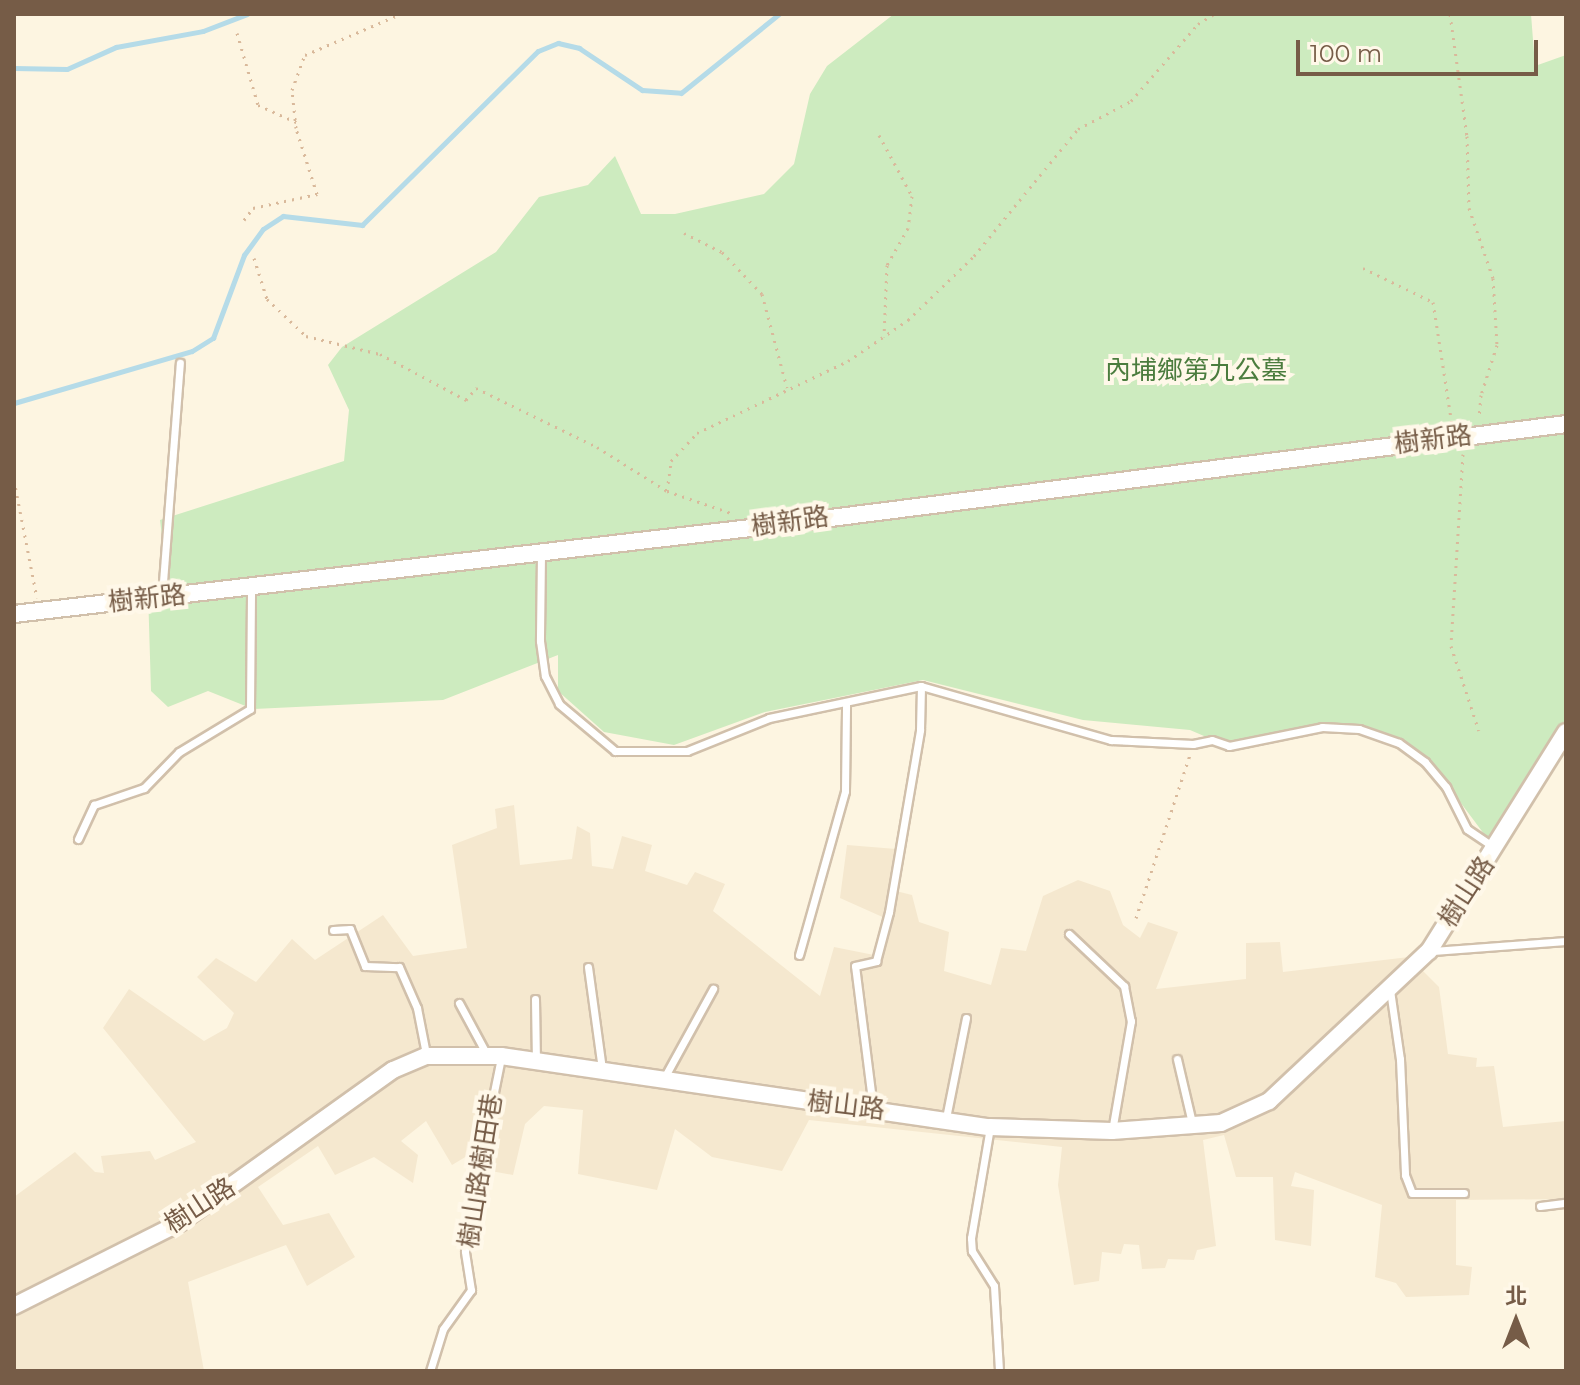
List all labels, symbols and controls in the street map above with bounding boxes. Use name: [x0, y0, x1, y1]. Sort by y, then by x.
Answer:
scale bar: [1300, 24, 1542, 74]
text: 100 m: [1310, 39, 1382, 68]
park label: 內埔鄉第九公墓: [1105, 355, 1287, 387]
street label: 樹新路: [1392, 420, 1474, 460]
street label: 樹新路: [749, 501, 831, 543]
street label: 樹新路: [107, 579, 187, 619]
street label: 樹山路: [1433, 851, 1501, 933]
street label: 樹山路: [805, 1086, 887, 1126]
street label: 樹山路樹田巷: [453, 1092, 509, 1250]
street label: 樹山路: [159, 1172, 241, 1240]
north arrow: [1476, 1281, 1556, 1361]
text: 北: [1505, 1283, 1527, 1310]

